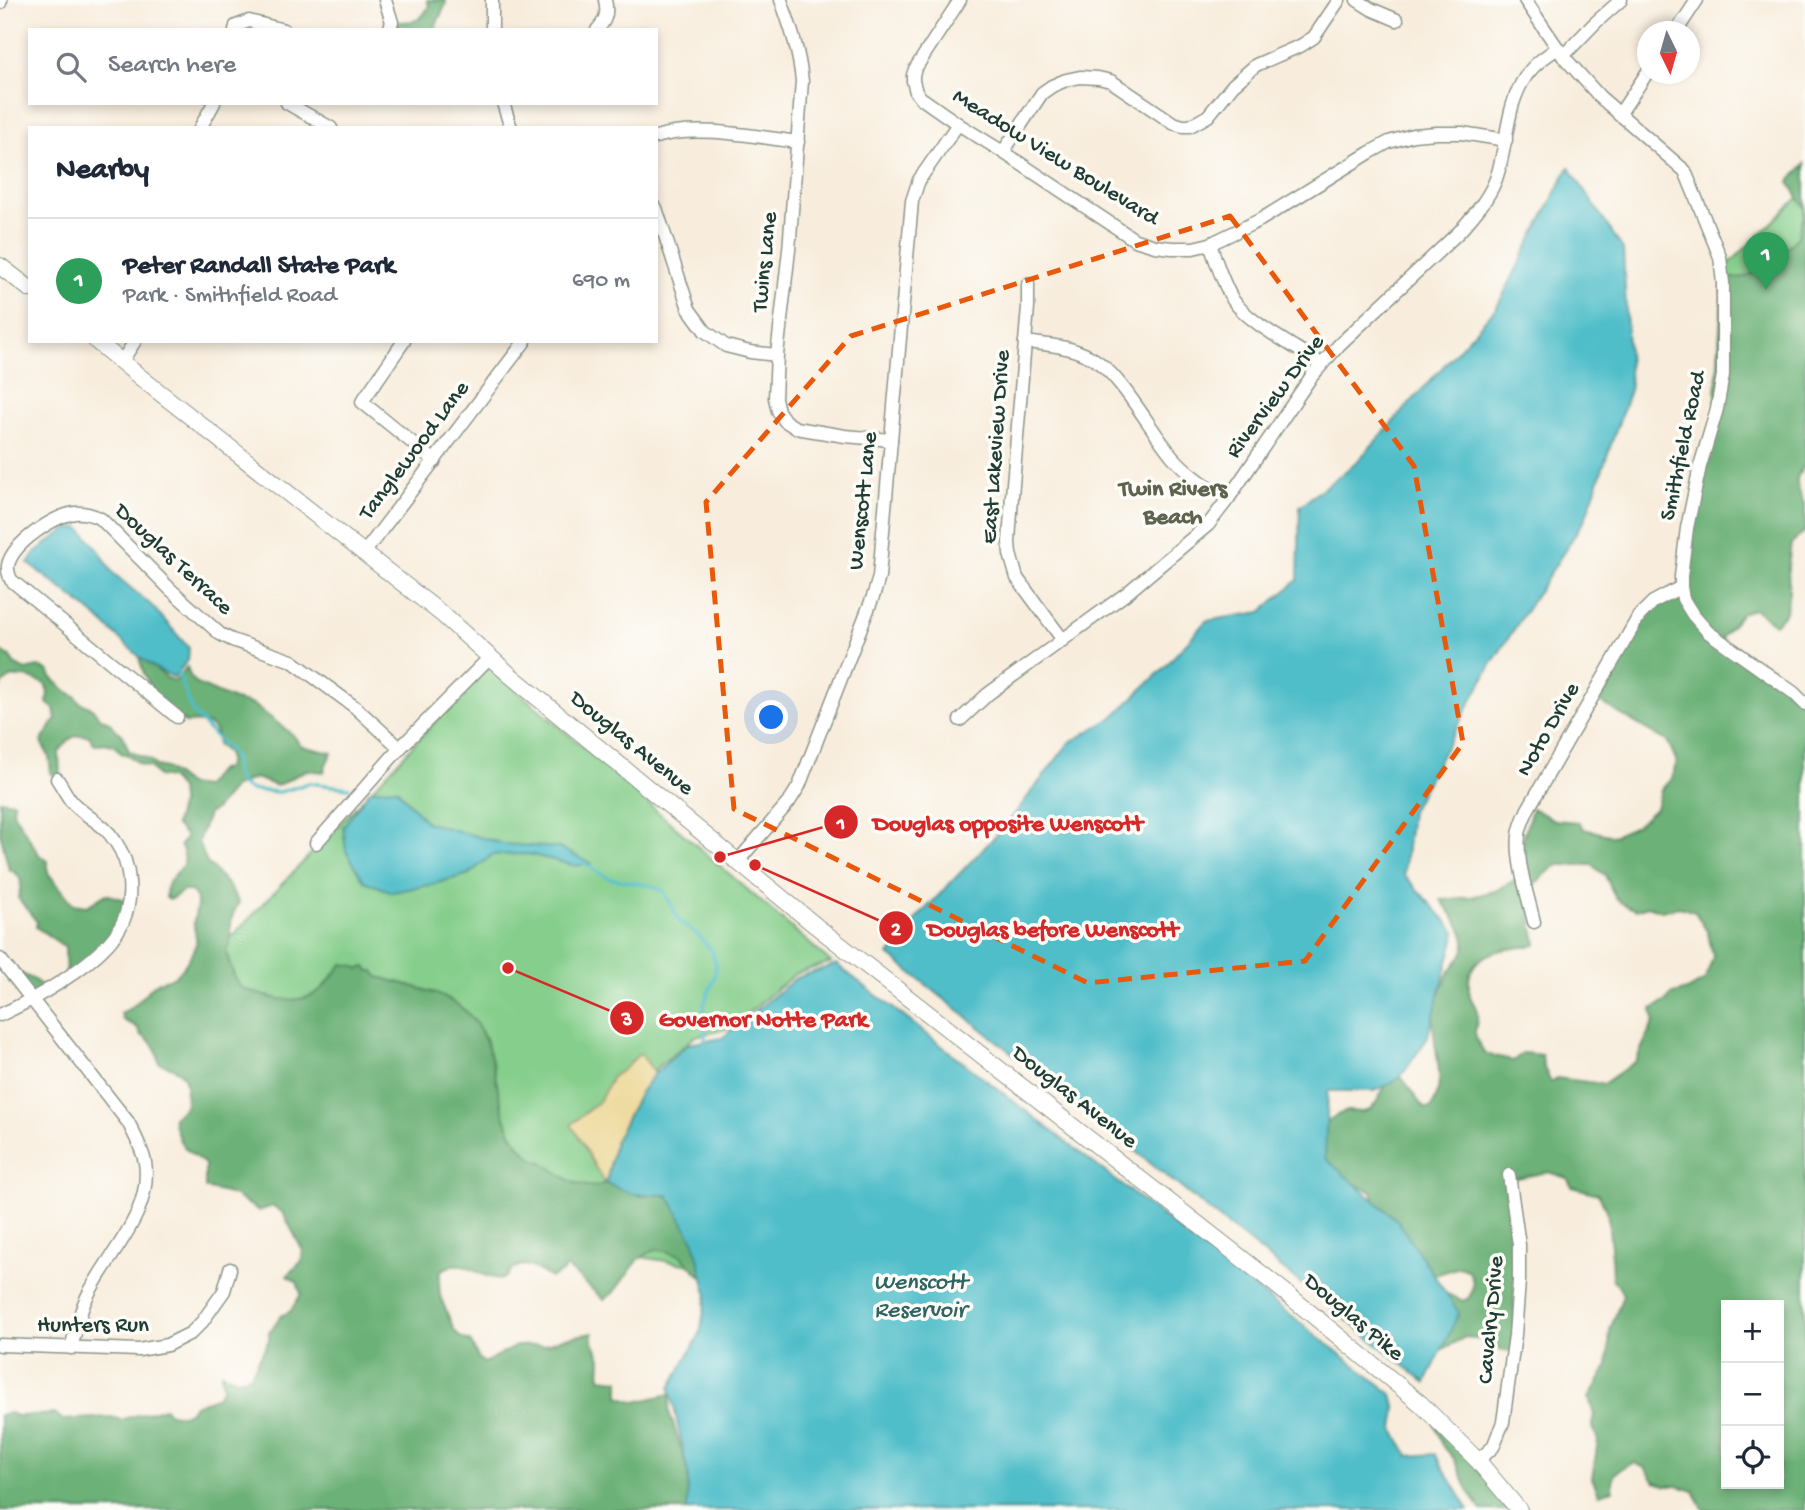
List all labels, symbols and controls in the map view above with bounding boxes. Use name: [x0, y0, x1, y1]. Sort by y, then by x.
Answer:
north arrow: [1637, 21, 1700, 84]
search box: [28, 28, 658, 105]
icon: search: [52, 48, 90, 86]
text: Search here: [108, 51, 236, 82]
street label: Meadow View Boulevard: [947, 83, 1164, 233]
text: Nearby: [56, 154, 149, 189]
street label: Twins Lane: [747, 210, 785, 315]
pin: 1: [1743, 232, 1789, 290]
text: Peter Randall State Park: [123, 252, 395, 283]
text: 1: [74, 268, 84, 295]
text: 690 m: [572, 268, 630, 295]
text: Park · Smithfield Road: [123, 283, 337, 310]
street label: Riverview Drive: [1221, 329, 1332, 464]
street label: East Lakeview Drive: [977, 348, 1017, 545]
street label: Smithfield Road: [1655, 367, 1713, 523]
street label: Tanglewood Lane: [353, 375, 477, 527]
street label: Wenscott Lane: [843, 429, 885, 571]
district label: Twin Rivers Beach: [1117, 476, 1228, 533]
street label: Douglas Terrace: [107, 497, 239, 622]
street label: Noto Drive: [1511, 677, 1587, 782]
street label: Douglas Avenue: [562, 685, 699, 803]
your location: [754, 700, 788, 734]
callout: Douglas opposite Wenscott: [824, 799, 1157, 844]
text: Douglas opposite Wenscott: [871, 811, 1145, 840]
text: 1: [836, 813, 845, 838]
callout: Douglas before Wenscott: [879, 905, 1193, 950]
text: Douglas before Wenscott: [926, 917, 1181, 946]
text: 2: [891, 919, 902, 944]
callout: Governor Notte Park: [610, 995, 882, 1040]
text: Governor Notte Park: [659, 1007, 871, 1036]
text: 3: [621, 1009, 633, 1034]
street label: Douglas Avenue: [1004, 1039, 1143, 1156]
street label: Cavalry Drive: [1473, 1254, 1511, 1385]
street label: Douglas Pike: [1296, 1267, 1409, 1368]
water label: Wenscott Reservoir: [873, 1269, 971, 1326]
map controls: [1721, 1300, 1784, 1489]
button: +: [1721, 1300, 1784, 1363]
street label: Hunters Run: [37, 1313, 149, 1340]
button: −: [1721, 1363, 1784, 1426]
button: locate: [1721, 1426, 1784, 1489]

